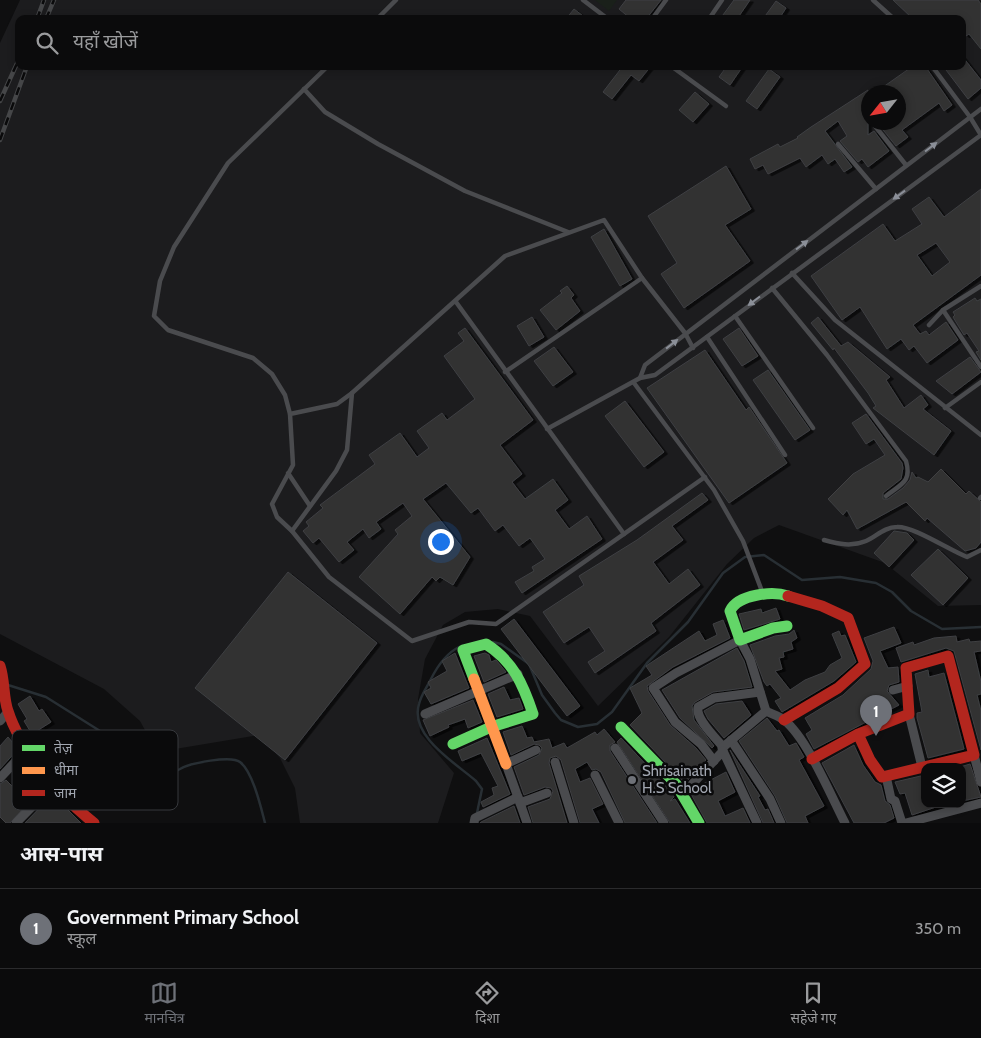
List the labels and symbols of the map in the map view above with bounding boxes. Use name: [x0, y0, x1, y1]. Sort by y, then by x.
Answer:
north arrow: [861, 85, 906, 130]
one-way arrow: [924, 141, 937, 152]
one-way arrow: [893, 189, 906, 200]
one-way arrow: [795, 240, 809, 250]
one-way arrow: [748, 296, 761, 307]
one-way arrow: [665, 338, 678, 349]
your location: [428, 529, 454, 555]
pin: 1: [860, 695, 892, 736]
legend: [12, 730, 178, 810]
text: तेज़: [54, 739, 73, 757]
text: धीमा: [54, 761, 79, 779]
place label: Shrisainath H.S School: [642, 762, 712, 797]
marker: Shrisainath H.S School: [626, 774, 638, 786]
text: जाम: [54, 784, 77, 802]

